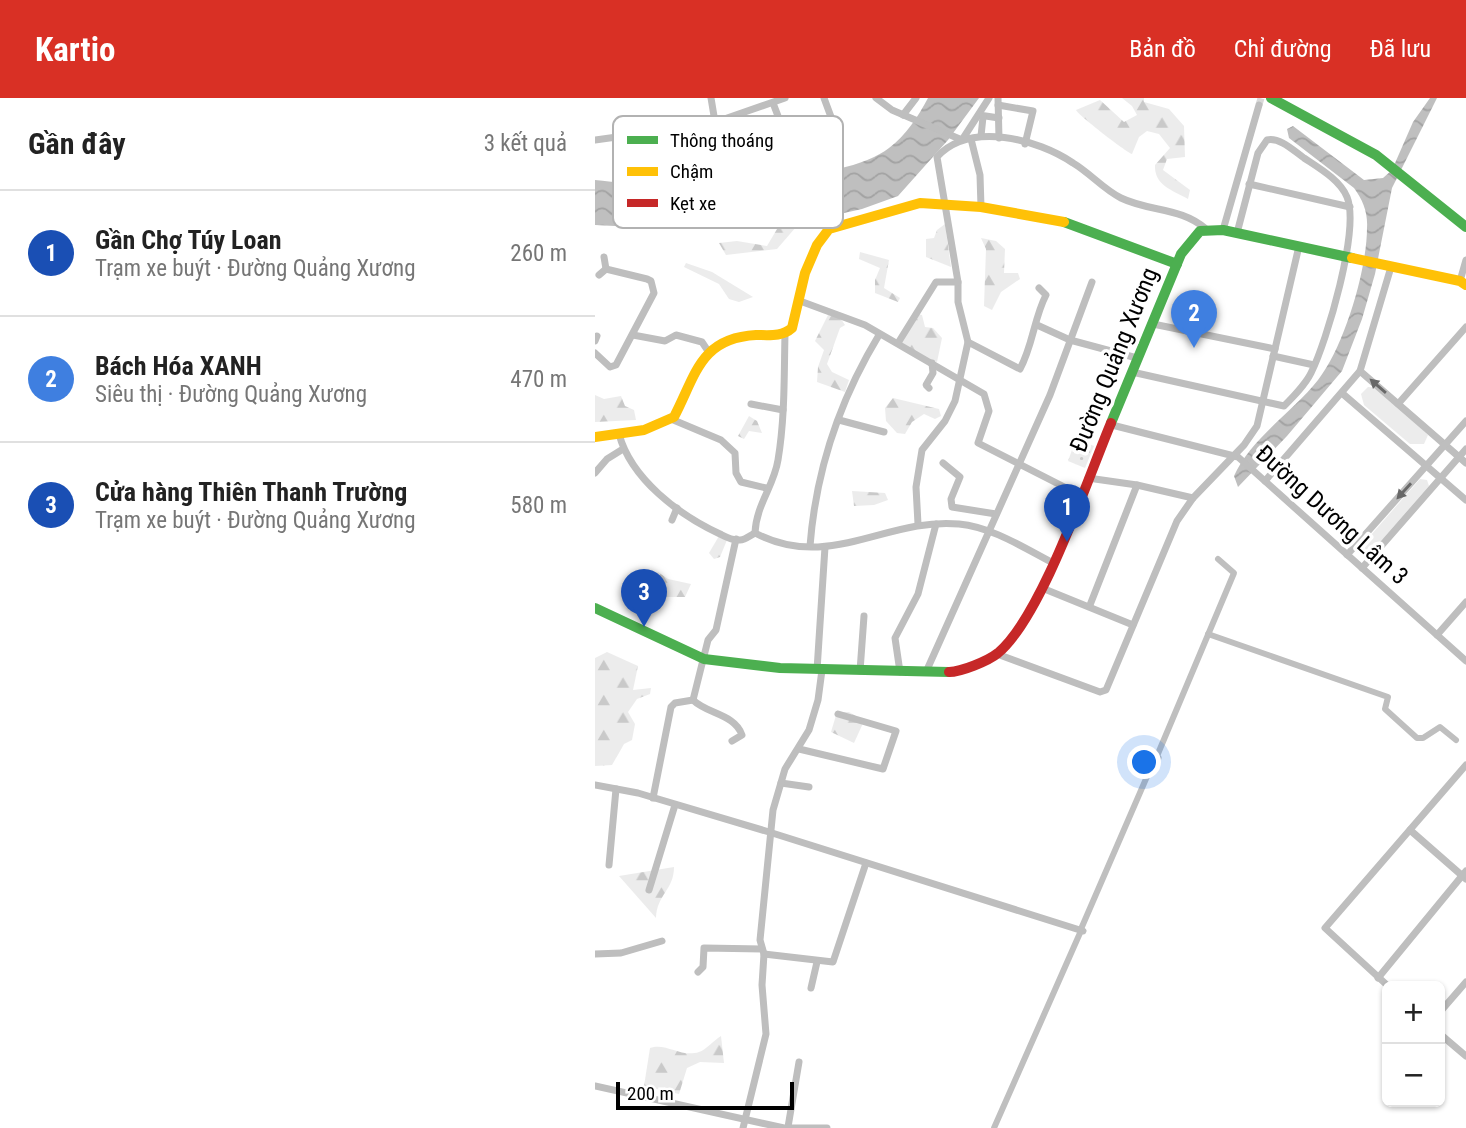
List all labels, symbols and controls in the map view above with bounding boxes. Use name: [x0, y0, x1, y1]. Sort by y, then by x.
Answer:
text: Kartio: [35, 30, 115, 69]
text: Bản đồ: [1129, 35, 1196, 63]
text: Chỉ đường: [1234, 35, 1332, 63]
text: Đã lưu: [1370, 35, 1431, 63]
legend: [613, 116, 843, 228]
text: Gần đây: [28, 126, 126, 161]
text: Thông thoáng: [670, 129, 774, 152]
text: 3 kết quả: [484, 130, 567, 157]
text: Chậm: [670, 160, 713, 183]
text: Kẹt xe: [670, 192, 716, 215]
text: Gần Chợ Túy Loan: [95, 225, 282, 255]
text: 1: [45, 240, 57, 267]
text: 260 m: [510, 240, 567, 267]
text: Trạm xe buýt · Đường Quảng Xương: [95, 255, 416, 282]
street label: Đường Quảng Xương: [1064, 264, 1164, 456]
pin: 2: [1171, 290, 1217, 348]
text: Bách Hóa XANH: [95, 351, 262, 381]
text: 2: [45, 366, 57, 393]
text: 470 m: [510, 366, 567, 393]
one-way arrow: [1369, 378, 1387, 394]
text: Siêu thị · Đường Quảng Xương: [95, 381, 367, 408]
street label: Đường Dương Lâm 3: [1250, 439, 1414, 591]
text: Cửa hàng Thiên Thanh Trường: [95, 477, 407, 507]
one-way arrow: [1397, 482, 1413, 499]
pin: 1: [1044, 484, 1090, 542]
text: 3: [45, 492, 57, 519]
text: 580 m: [510, 492, 567, 519]
text: Trạm xe buýt · Đường Quảng Xương: [95, 507, 416, 534]
pin: 3: [621, 569, 667, 627]
your location: [1127, 745, 1161, 779]
map controls: [1382, 981, 1445, 1107]
button: +: [1382, 981, 1445, 1044]
button: −: [1382, 1044, 1445, 1107]
scale bar: [616, 1079, 795, 1111]
text: 200 m: [627, 1082, 674, 1105]

